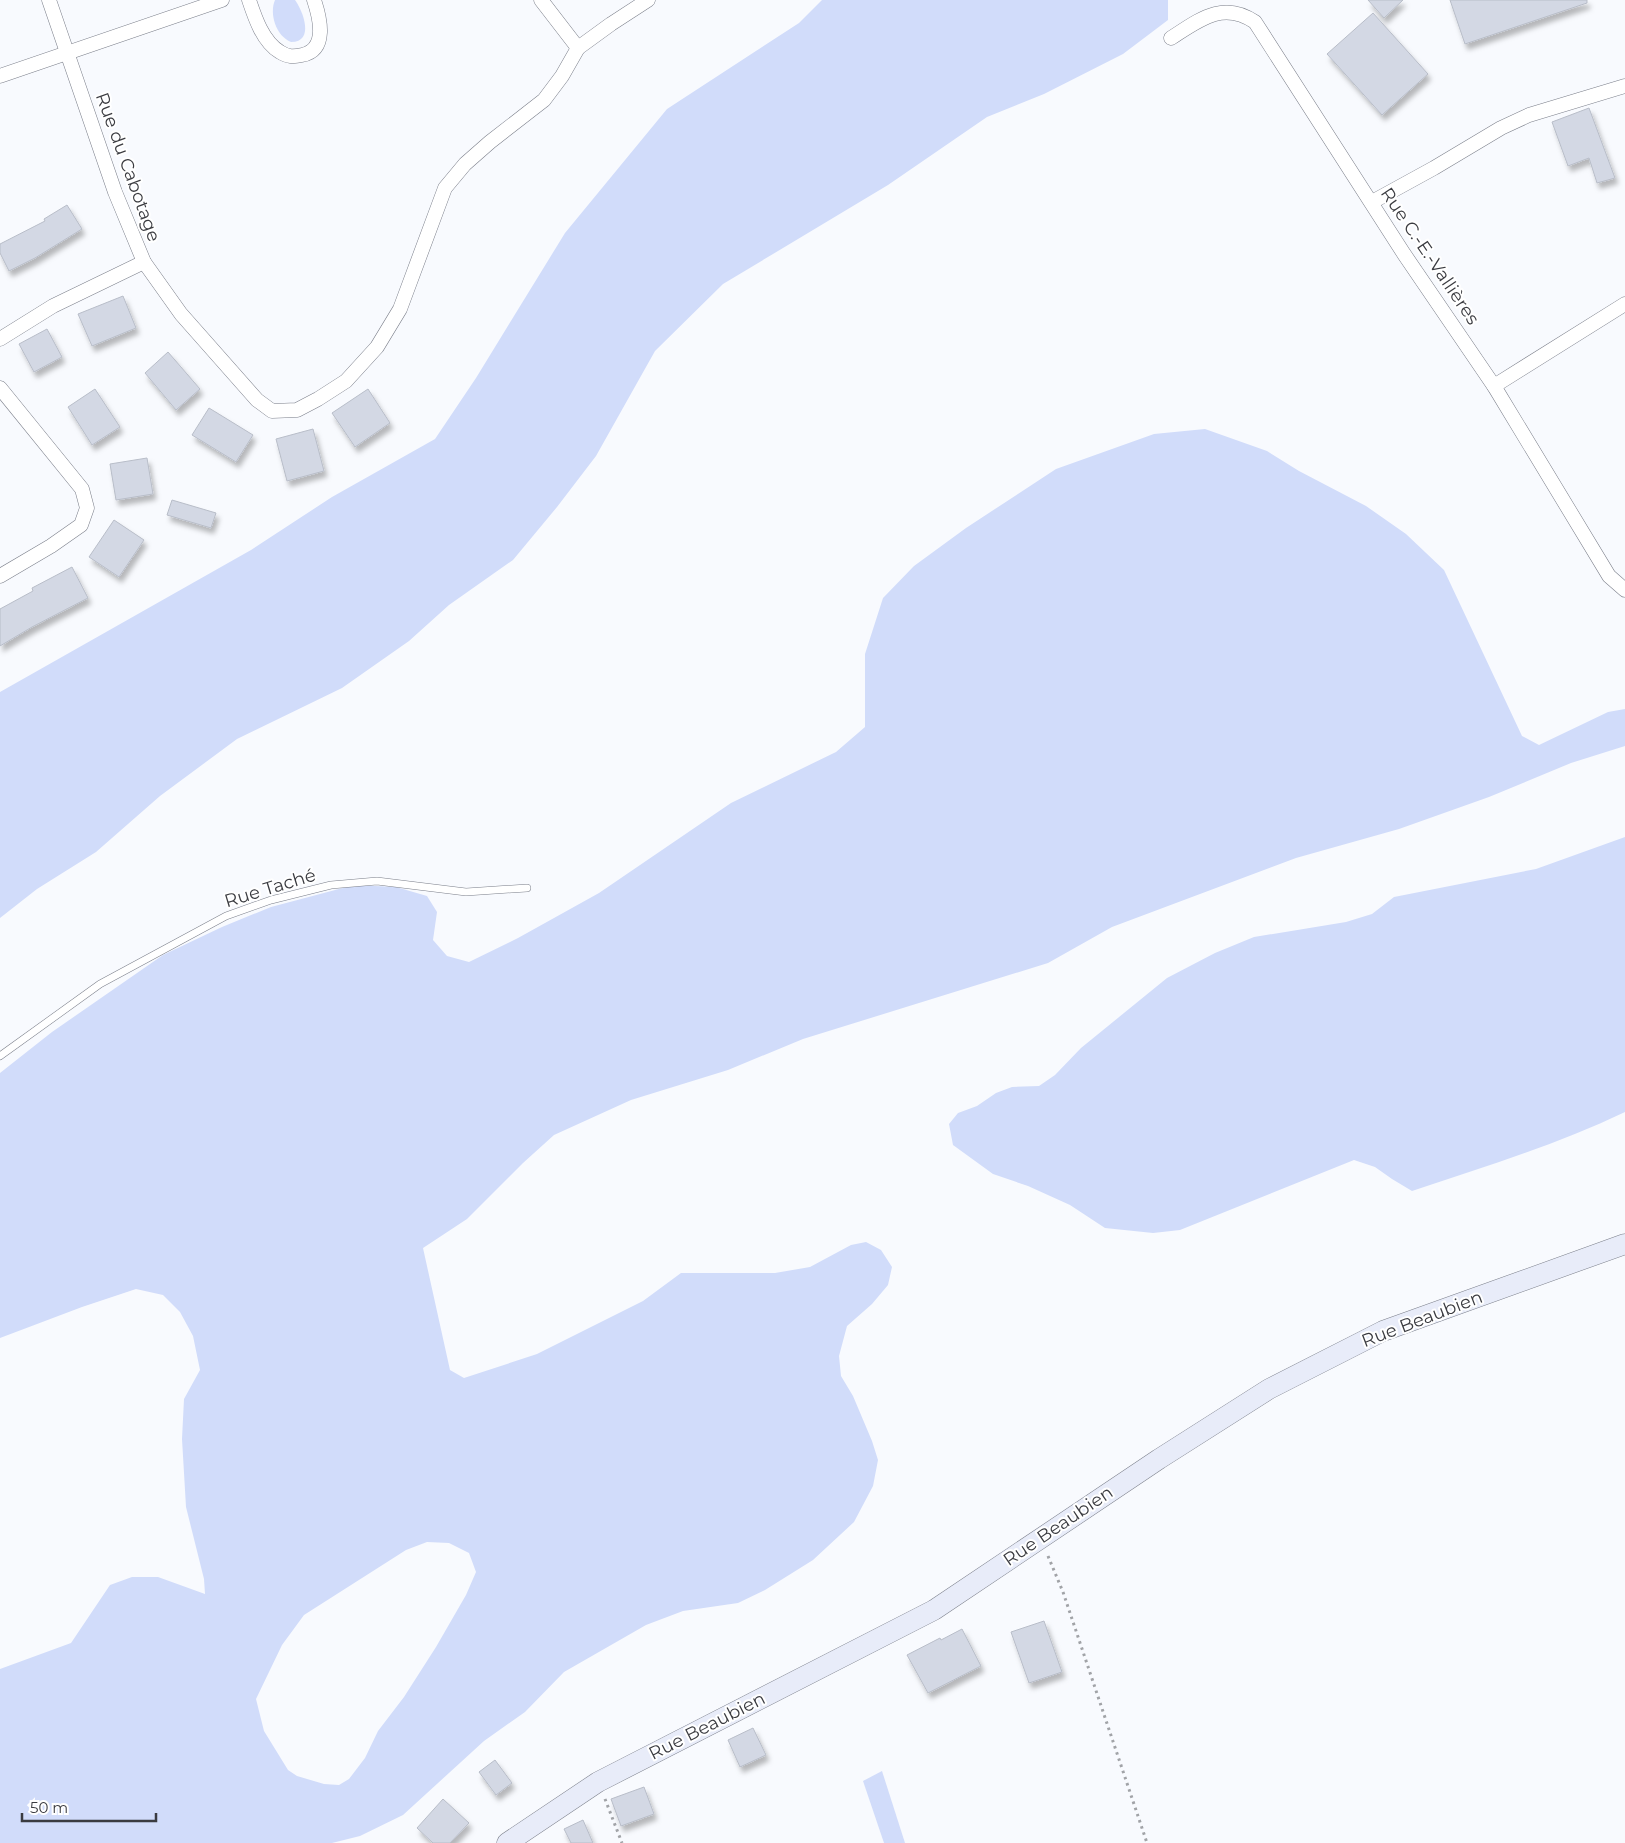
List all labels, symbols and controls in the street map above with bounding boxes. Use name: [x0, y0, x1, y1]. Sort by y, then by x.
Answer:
street label: Rue du Cabotage: [91, 89, 165, 245]
street label: Rue C.-E.-Vallières: [1376, 183, 1484, 329]
street label: Rue Taché: [222, 864, 318, 912]
street label: Rue Beaubien: [1358, 1286, 1486, 1352]
street label: Rue Beaubien: [999, 1481, 1117, 1571]
street label: Rue Beaubien: [645, 1687, 769, 1765]
scale bar: [22, 1790, 156, 1822]
text: 50 m: [30, 1798, 68, 1817]

